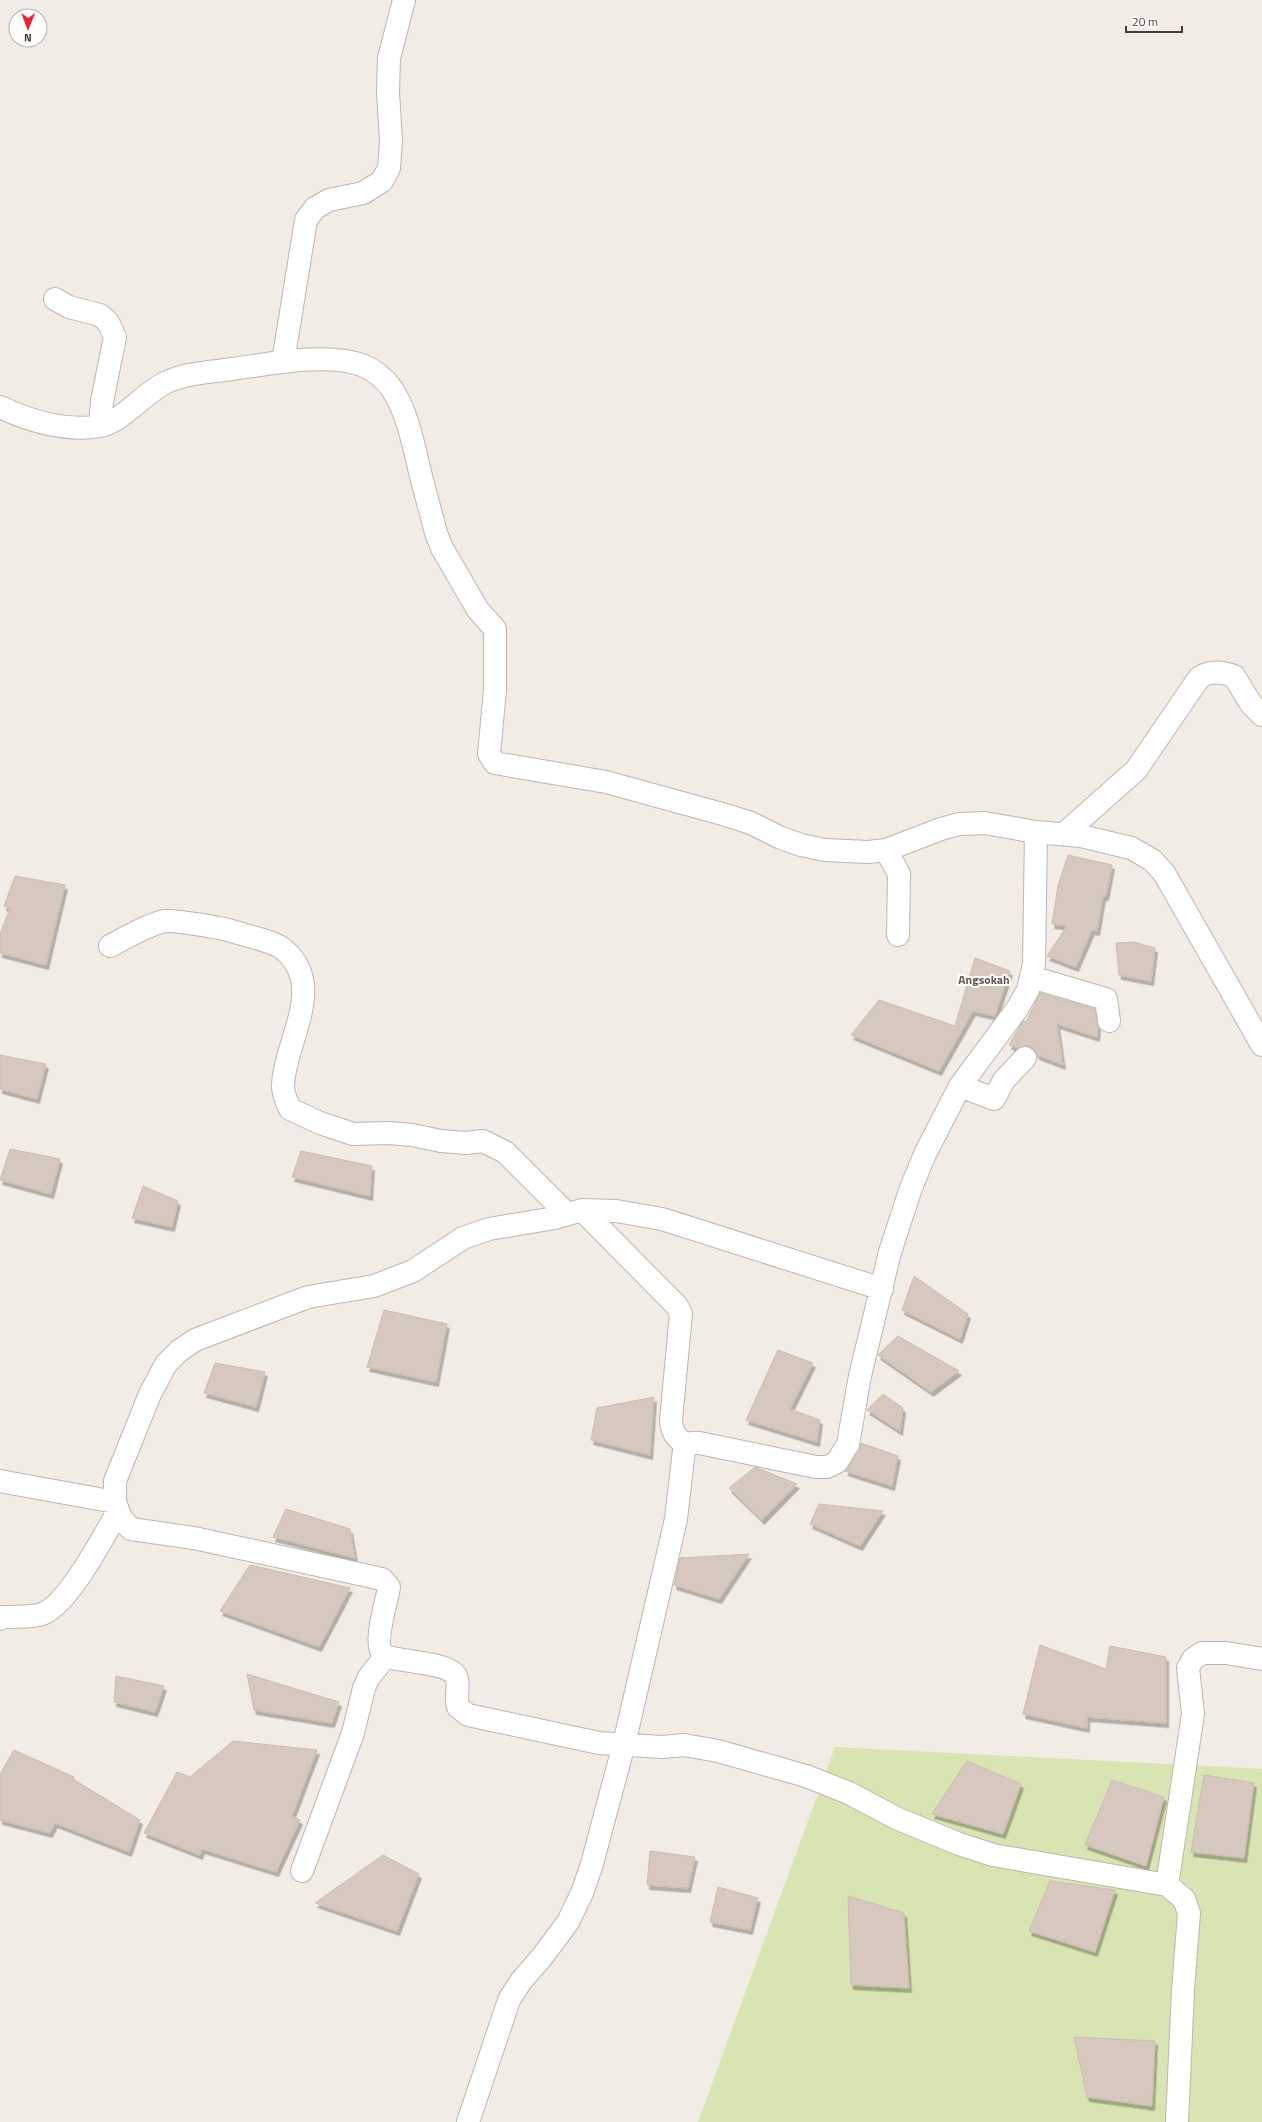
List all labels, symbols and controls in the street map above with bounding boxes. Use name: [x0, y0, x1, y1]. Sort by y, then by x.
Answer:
north arrow: [8, 8, 48, 48]
scale bar: [1126, 8, 1182, 34]
text: 20 m: [1132, 12, 1158, 31]
text: N: [24, 30, 32, 46]
district label: Angsokah: [958, 970, 1010, 989]

